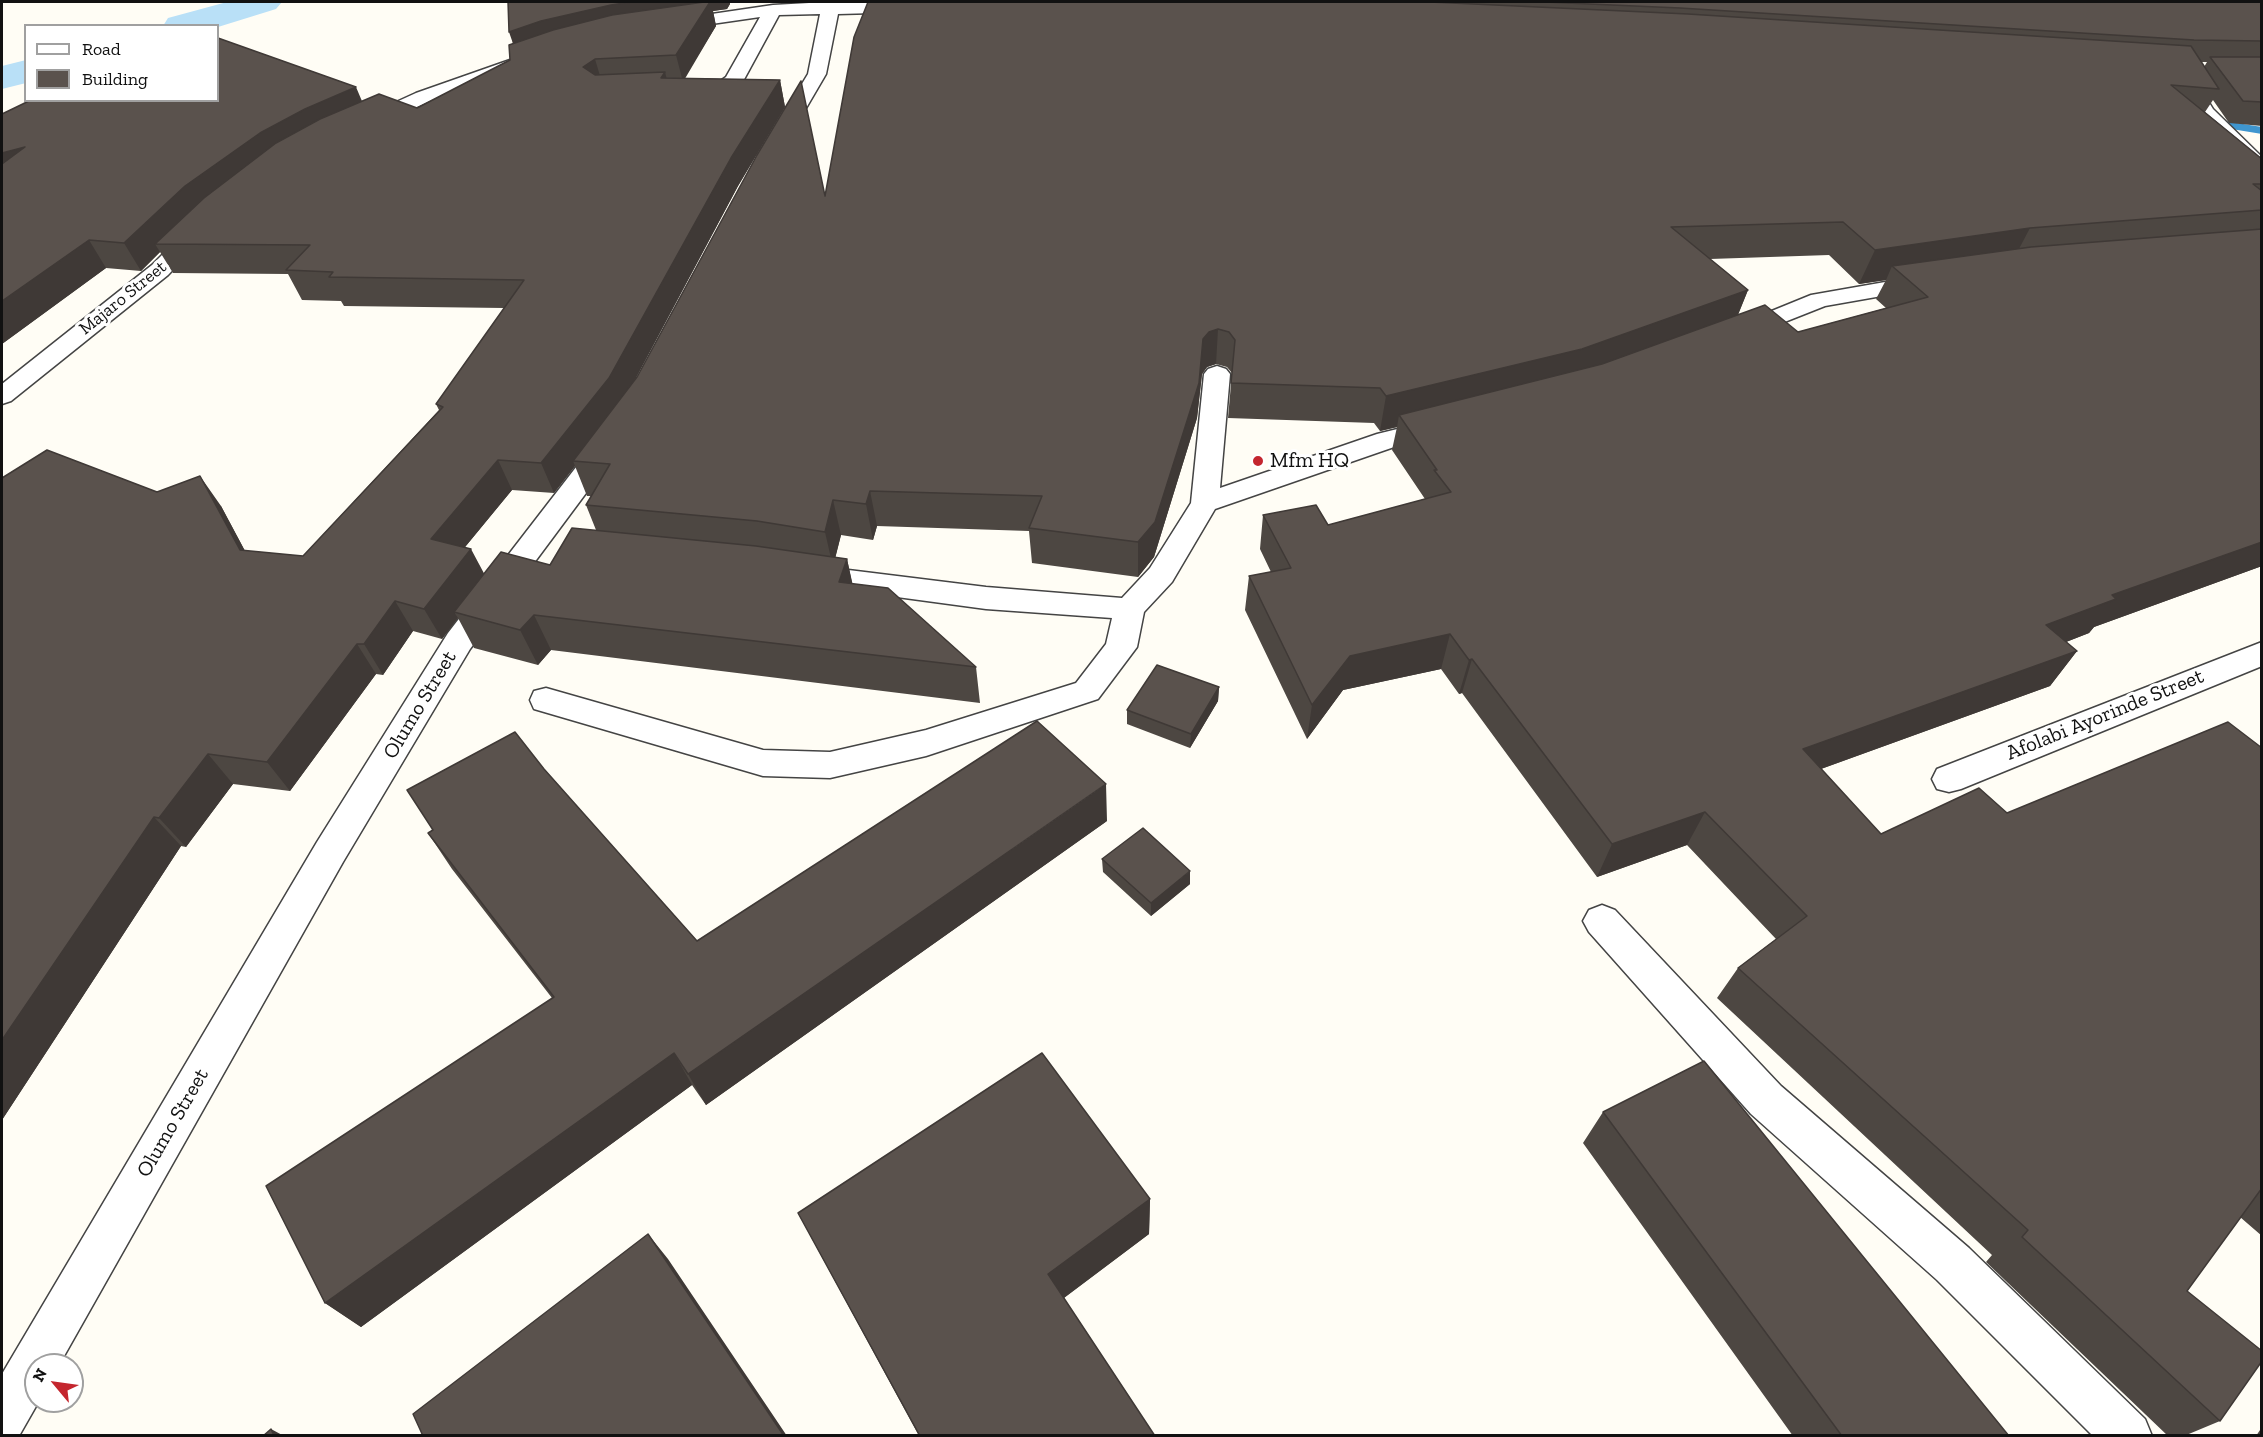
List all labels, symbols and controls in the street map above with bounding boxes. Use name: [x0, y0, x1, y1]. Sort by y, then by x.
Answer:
legend: [24, 24, 219, 102]
text: Road: [82, 38, 121, 60]
text: Building: [82, 68, 148, 90]
street label: Majaro Street: [75, 256, 171, 340]
place label: Mfm HQ: [1270, 448, 1349, 474]
marker: Mfm HQ: [1251, 454, 1265, 468]
street label: Olumo Street: [378, 646, 462, 764]
street label: Afolabi Ayorinde Street: [2003, 664, 2207, 766]
street label: Olumo Street: [132, 1064, 214, 1182]
north arrow: [24, 1353, 84, 1413]
text: N: [28, 1365, 51, 1385]

